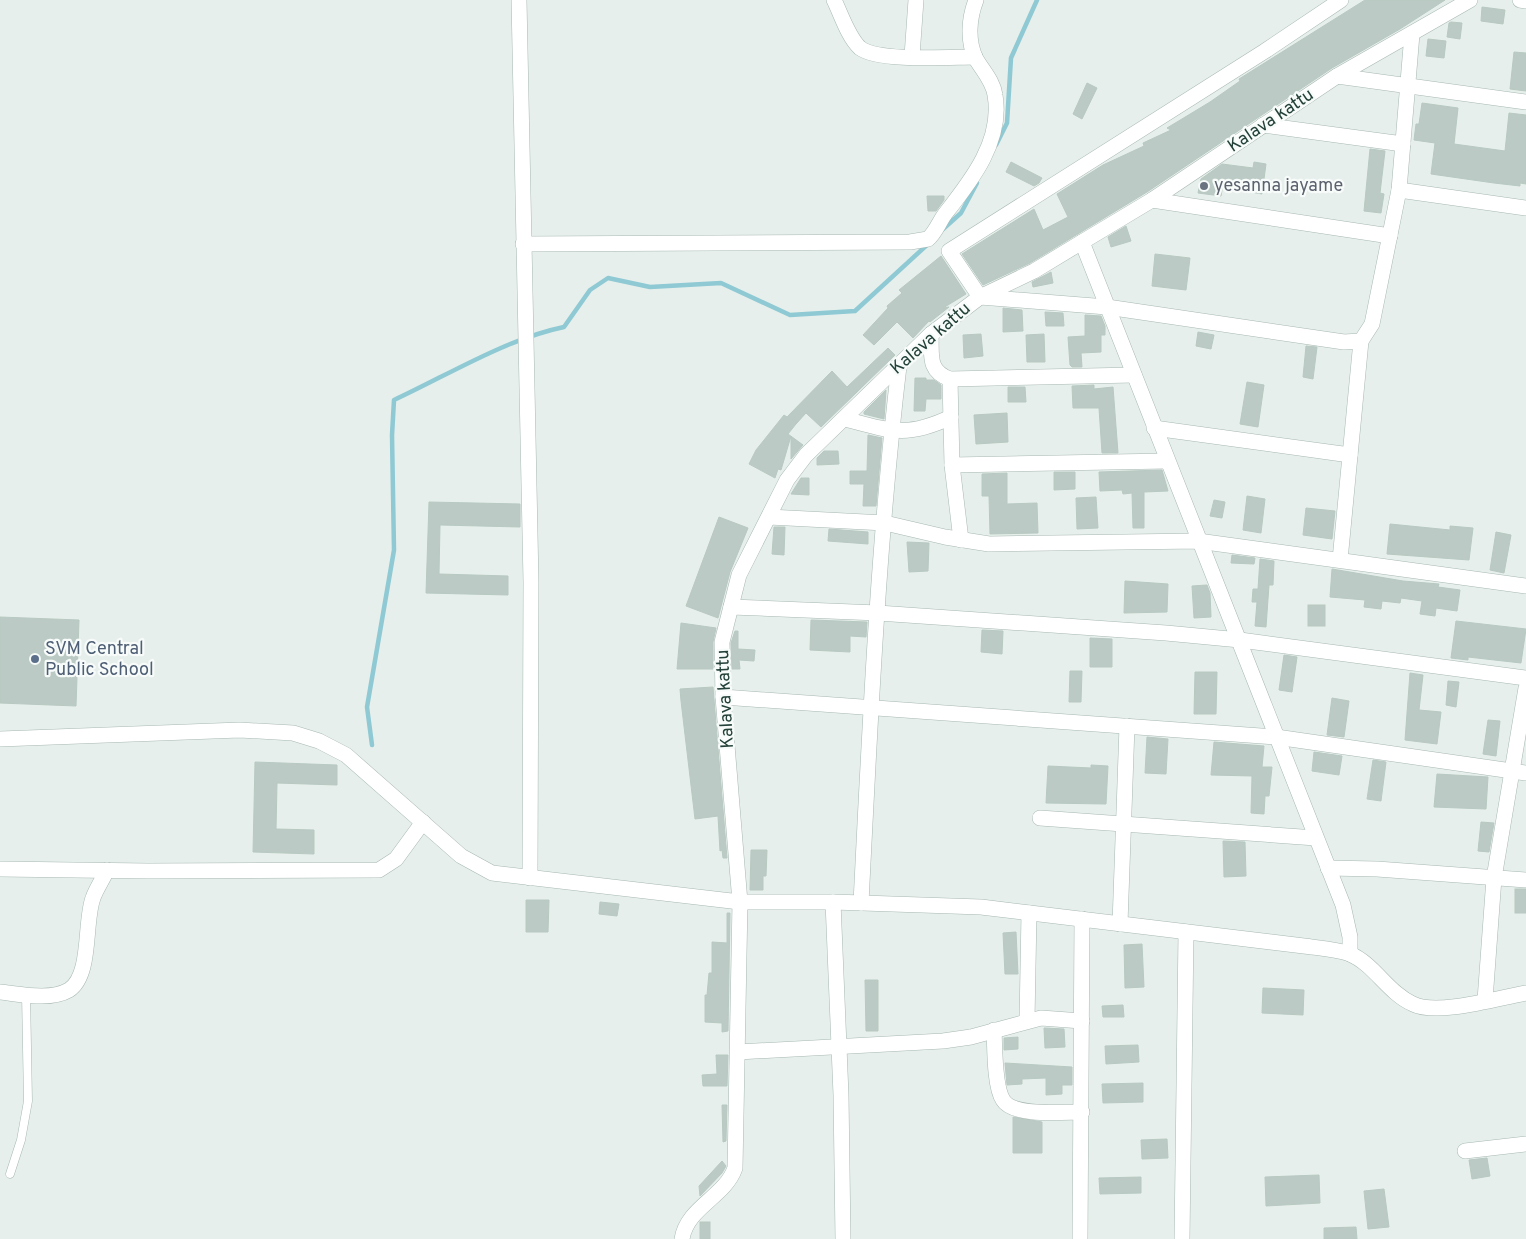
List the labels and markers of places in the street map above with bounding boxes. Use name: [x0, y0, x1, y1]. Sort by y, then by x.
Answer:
place label: yesanna jayame: [1214, 175, 1343, 198]
marker: yesanna jayame: [1198, 180, 1210, 192]
place label: SVM Central Public School: [45, 638, 154, 682]
marker: SVM Central Public School: [29, 653, 41, 665]

